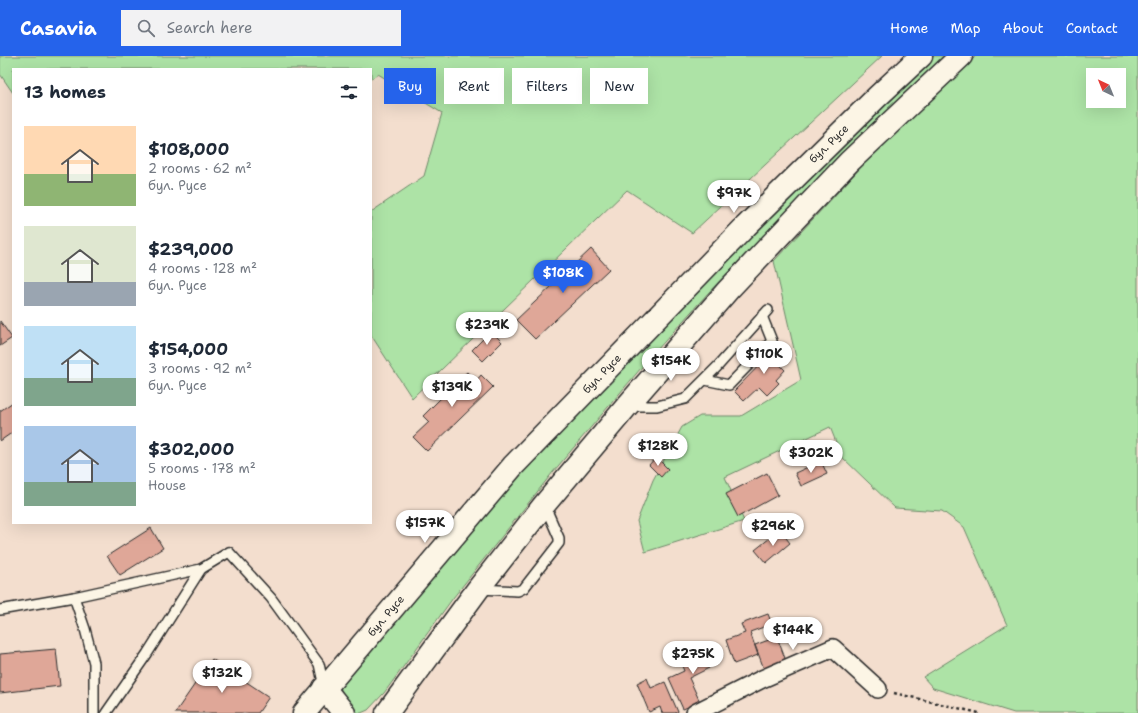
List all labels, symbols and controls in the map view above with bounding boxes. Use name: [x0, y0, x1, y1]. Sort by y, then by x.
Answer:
search box: [121, 10, 401, 46]
text: Casavia: [20, 16, 97, 41]
icon: search: [135, 17, 157, 39]
text: Search here: [167, 18, 252, 38]
text: Home: [890, 19, 929, 37]
text: Map: [951, 19, 981, 37]
text: About: [1003, 19, 1044, 37]
text: Contact: [1066, 19, 1118, 37]
chip: Buy: [384, 68, 436, 104]
chip: Rent: [444, 68, 504, 104]
chip: Filters: [512, 68, 582, 104]
chip: New: [590, 68, 648, 104]
north arrow: [1086, 68, 1126, 108]
map controls: [1086, 68, 1126, 108]
text: 13 homes: [24, 81, 106, 103]
icon: filters: [338, 81, 360, 103]
street label: бул. Русе: [806, 121, 852, 167]
text: $108,000: [148, 138, 229, 160]
icon: home: [56, 142, 104, 190]
text: 2 rooms · 62 m²: [148, 160, 252, 177]
text: бул. Русе: [148, 177, 207, 194]
pin: $97K: [710, 180, 758, 214]
text: $97K: [716, 184, 752, 201]
text: $239,000: [148, 238, 234, 260]
icon: home: [56, 242, 104, 290]
text: 4 rooms · 128 m²: [148, 260, 257, 277]
pin: $108K: [535, 260, 591, 294]
text: $108K: [542, 264, 584, 281]
text: бул. Русе: [148, 277, 207, 294]
pin: $239K: [459, 312, 515, 346]
text: $239K: [465, 316, 509, 333]
text: $154,000: [148, 338, 228, 360]
pin: $110K: [736, 341, 792, 375]
icon: home: [56, 342, 104, 390]
text: $110K: [745, 345, 783, 362]
pin: $154K: [643, 348, 699, 382]
street label: бул. Русе: [579, 351, 625, 397]
text: $154K: [651, 352, 691, 369]
text: 3 rooms · 92 m²: [148, 360, 252, 377]
pin: $139K: [424, 374, 480, 408]
text: бул. Русе: [148, 377, 207, 394]
text: $139K: [432, 378, 472, 395]
pin: $128K: [630, 433, 686, 467]
text: $128K: [638, 437, 678, 454]
text: $302,000: [148, 438, 234, 460]
pin: $302K: [783, 440, 839, 474]
icon: home: [56, 442, 104, 490]
text: $302K: [789, 444, 833, 461]
text: 5 rooms · 178 m²: [148, 460, 256, 477]
text: House: [148, 477, 186, 494]
pin: $157K: [397, 510, 453, 544]
pin: $296K: [745, 513, 801, 547]
text: $157K: [405, 514, 445, 531]
text: $296K: [751, 517, 795, 534]
street label: бул. Русе: [364, 592, 408, 640]
pin: $144K: [765, 617, 821, 651]
text: $144K: [772, 621, 814, 638]
pin: $275K: [665, 641, 721, 675]
text: $275K: [672, 645, 714, 662]
pin: $132K: [194, 660, 250, 694]
text: $132K: [202, 664, 242, 681]

